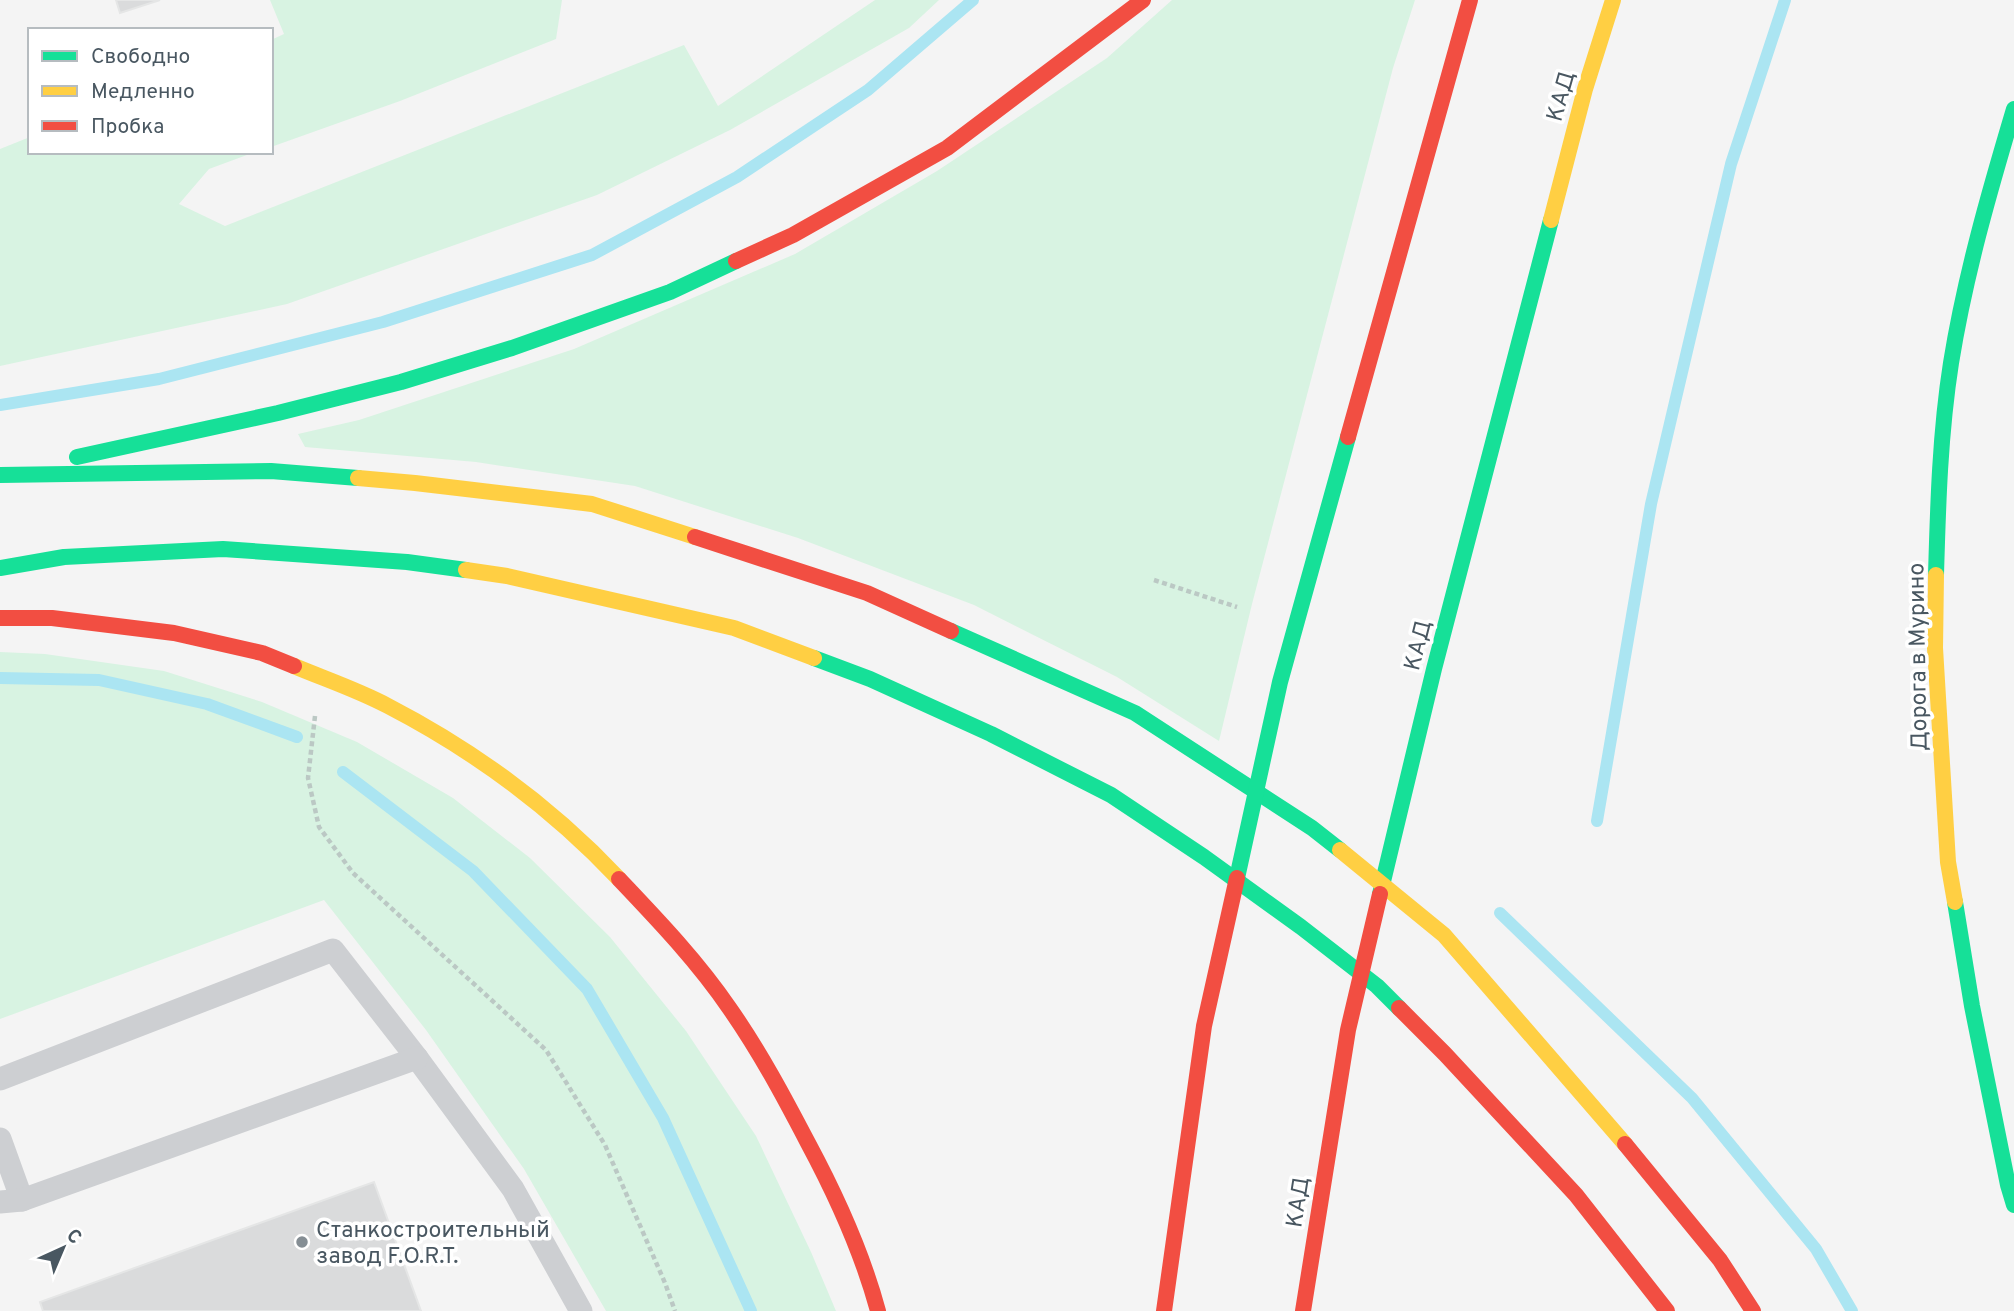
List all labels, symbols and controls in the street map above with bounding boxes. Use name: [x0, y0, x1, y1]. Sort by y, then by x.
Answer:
legend: [28, 28, 273, 154]
text: Свободно: [91, 44, 190, 71]
street label: КАД: [1541, 68, 1583, 125]
text: Медленно: [91, 79, 195, 106]
text: Пробка: [91, 114, 164, 141]
street label: Дорога в Мурино: [1903, 562, 1936, 751]
street label: КАД: [1399, 617, 1440, 674]
street label: КАД: [1281, 1175, 1318, 1230]
north arrow: [28, 1213, 98, 1283]
place label: Станкостроительный завод F.O.R.T.: [316, 1217, 550, 1272]
text: С: [61, 1224, 86, 1250]
marker: Станкостроительный завод F.O.R.T.: [294, 1234, 310, 1250]

